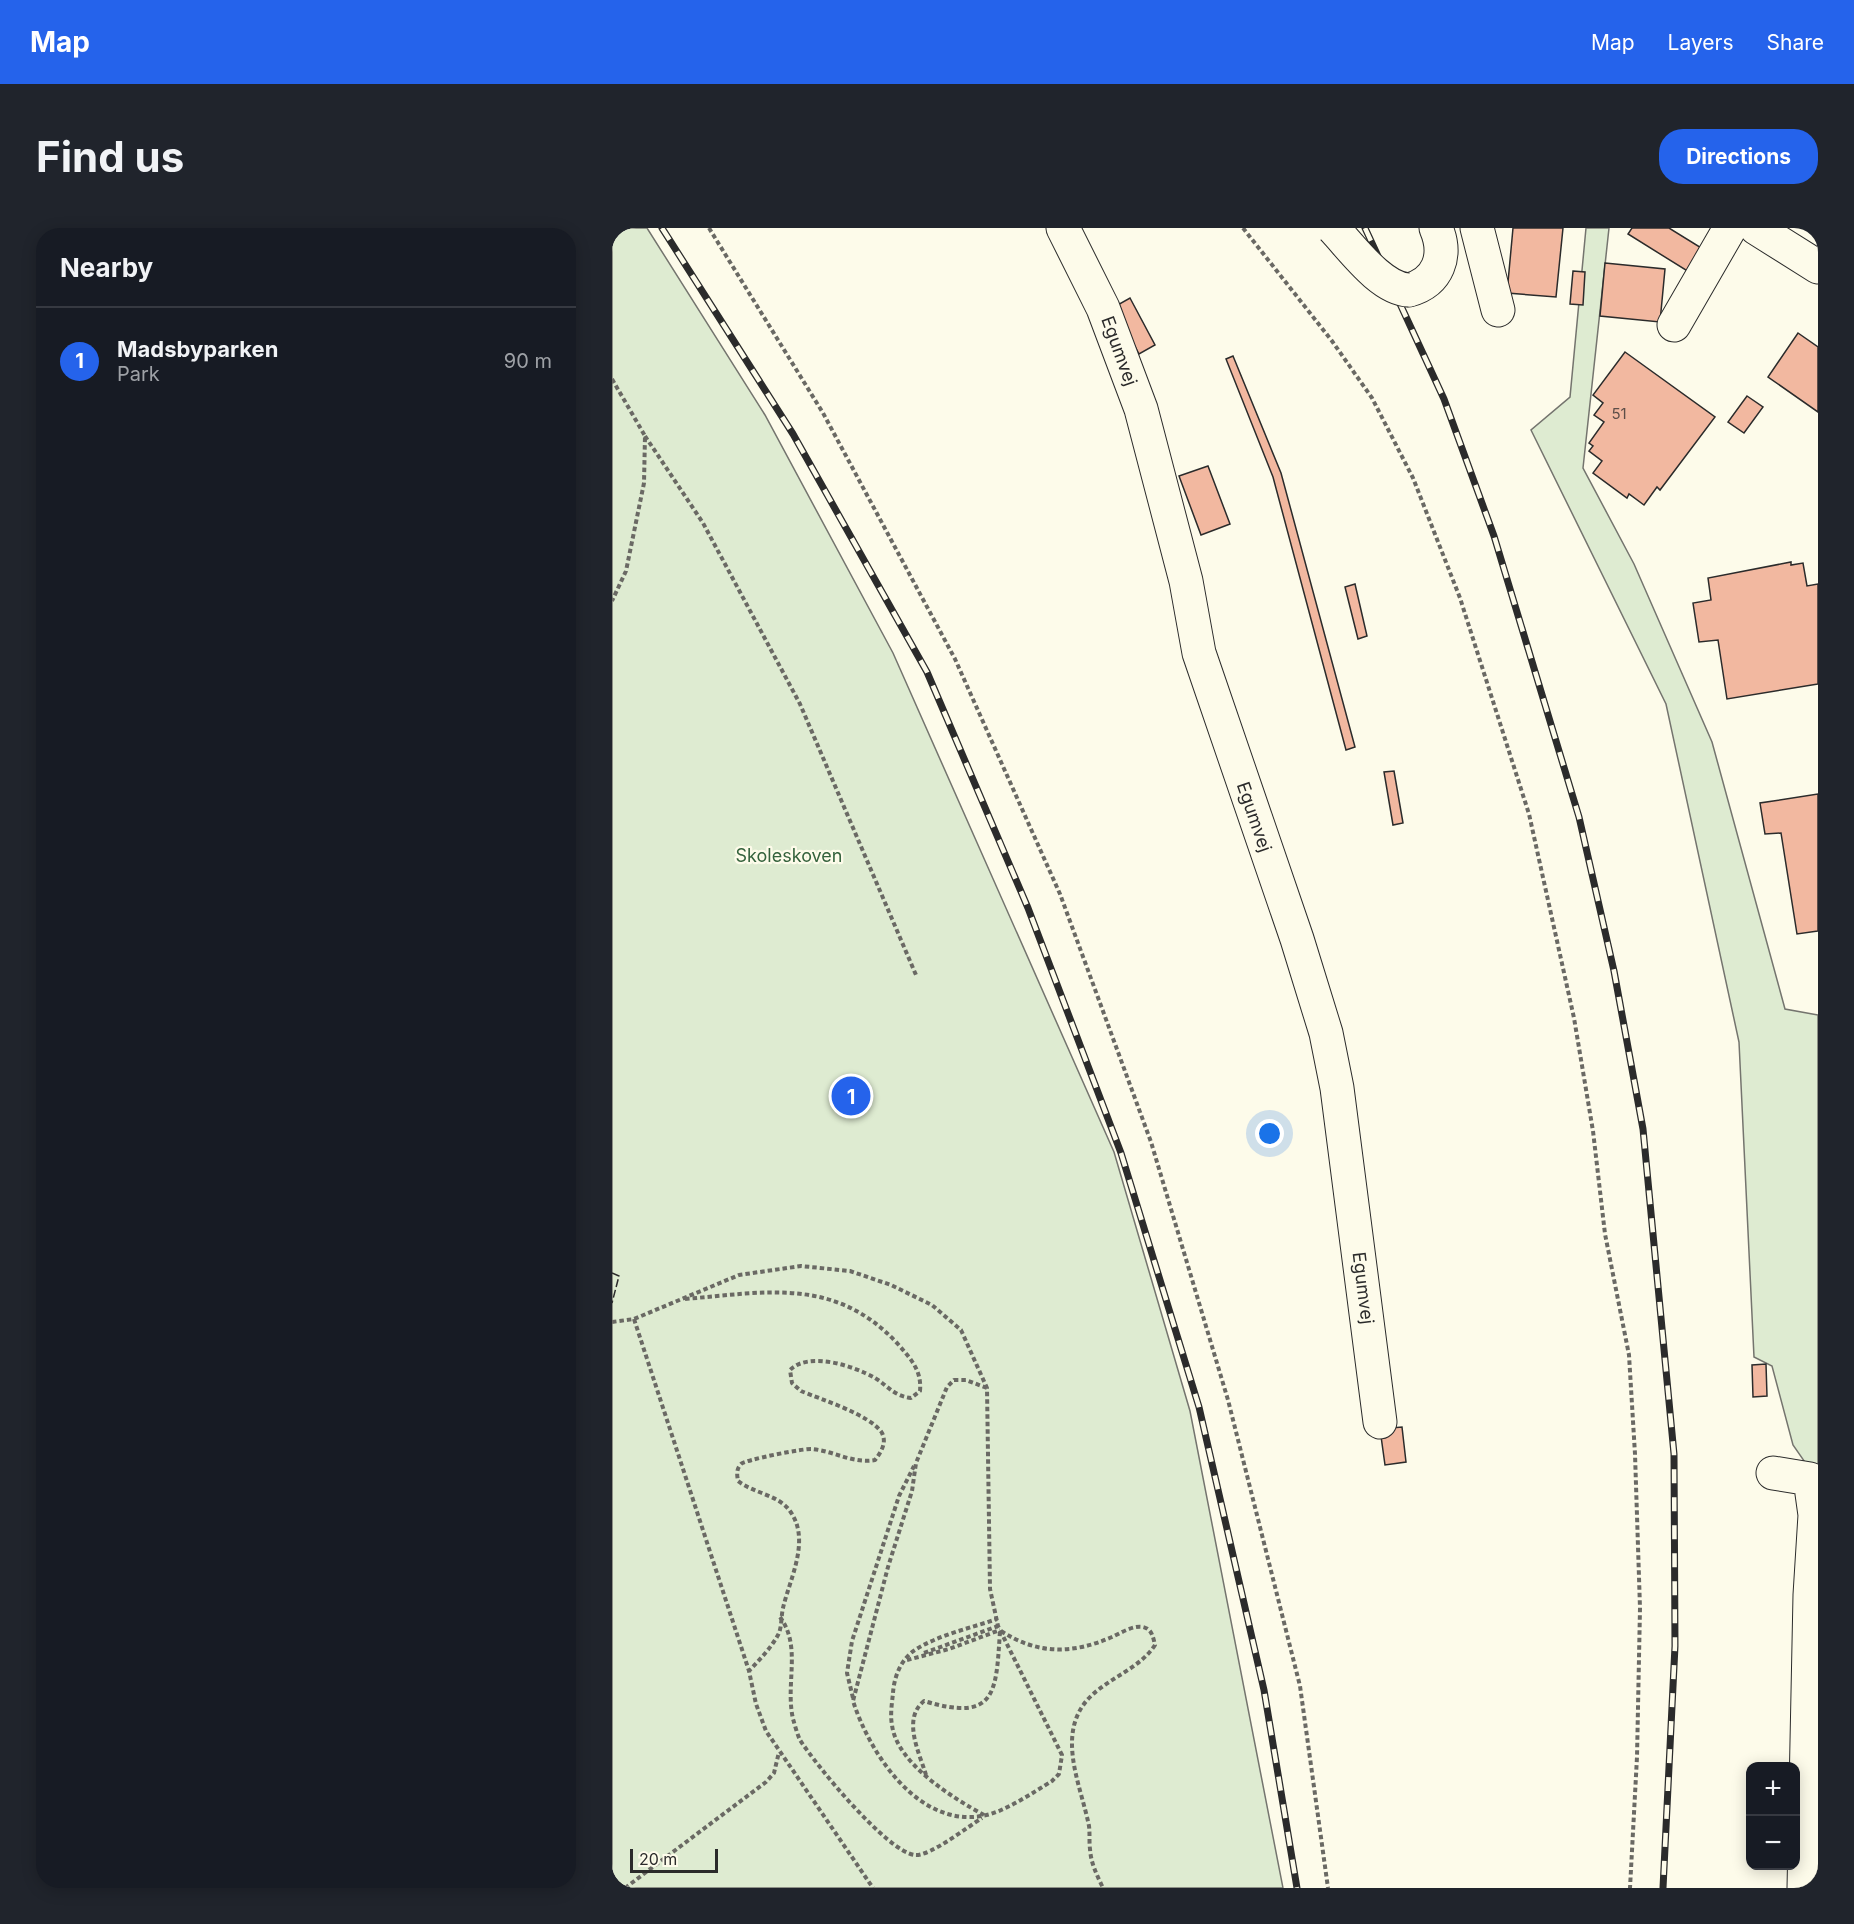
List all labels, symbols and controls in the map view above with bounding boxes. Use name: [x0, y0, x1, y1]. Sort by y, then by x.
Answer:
text: Map: [30, 25, 90, 59]
text: Map: [1591, 30, 1635, 55]
text: Layers: [1668, 30, 1734, 55]
text: Share: [1767, 30, 1824, 55]
button: Directions: [1659, 129, 1818, 184]
text: Find us: [36, 131, 184, 182]
text: Nearby: [60, 252, 153, 283]
street label: Egumvej: [1097, 313, 1142, 389]
text: Madsbyparken: [117, 336, 278, 362]
text: 1: [75, 349, 84, 373]
text: 90 m: [504, 349, 552, 373]
text: Park: [117, 362, 160, 386]
house number: 51: [1611, 404, 1627, 423]
street label: Egumvej: [1233, 779, 1276, 855]
park label: Skoleskoven: [736, 845, 842, 866]
pin: 1: [832, 1074, 870, 1118]
your location: [1255, 1119, 1284, 1148]
street label: Egumvej: [1349, 1251, 1378, 1325]
map controls: [1746, 1762, 1800, 1870]
button: +: [1746, 1762, 1800, 1816]
button: −: [1746, 1816, 1800, 1870]
scale bar: [630, 1846, 718, 1874]
text: 20 m: [639, 1849, 677, 1869]

